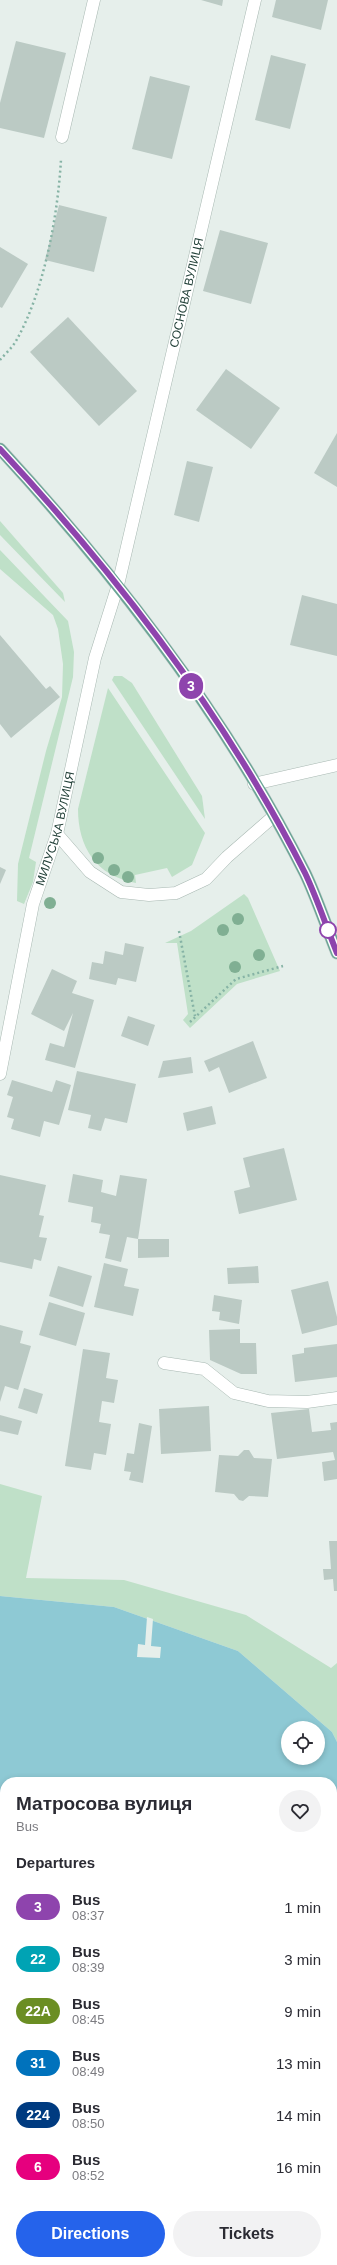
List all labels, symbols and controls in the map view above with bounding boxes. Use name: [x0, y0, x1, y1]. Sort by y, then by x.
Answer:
street label: СОСНОВА ВУЛИЦЯ: [167, 236, 206, 349]
line badge: 3: [178, 673, 204, 699]
text: 3: [187, 678, 195, 694]
street label: МИЛУСЬКА ВУЛИЦЯ: [33, 770, 77, 887]
unlabelled marker: [319, 921, 337, 939]
map controls: [281, 1721, 325, 1765]
button: locate: [281, 1721, 325, 1765]
button: heart: [279, 1790, 321, 1832]
text: Матросова вулиця: [16, 1793, 192, 1814]
text: Bus: [16, 1819, 38, 1834]
text: Departures: [16, 1854, 95, 1871]
text: Bus: [72, 1891, 100, 1908]
text: 3: [34, 1899, 42, 1915]
text: 1 min: [284, 1899, 321, 1916]
text: 08:37: [72, 1908, 105, 1923]
text: Bus: [72, 1943, 100, 1960]
text: 22: [30, 1951, 46, 1967]
text: 3 min: [284, 1951, 321, 1968]
text: 08:39: [72, 1960, 105, 1975]
text: Bus: [72, 1995, 100, 2012]
text: 22А: [25, 2003, 51, 2019]
text: 9 min: [284, 2003, 321, 2020]
text: 08:45: [72, 2012, 105, 2027]
text: Bus: [72, 2047, 100, 2064]
text: 31: [30, 2055, 46, 2071]
text: 13 min: [276, 2055, 321, 2072]
text: 08:49: [72, 2064, 105, 2079]
text: Bus: [72, 2099, 100, 2116]
text: 224: [26, 2107, 50, 2123]
text: 14 min: [276, 2107, 321, 2124]
text: 08:50: [72, 2116, 105, 2131]
text: Bus: [72, 2151, 100, 2168]
text: 6: [34, 2159, 42, 2175]
text: 16 min: [276, 2159, 321, 2176]
text: 08:52: [72, 2168, 105, 2183]
button: Directions: [16, 2211, 165, 2257]
button: Tickets: [173, 2211, 321, 2257]

